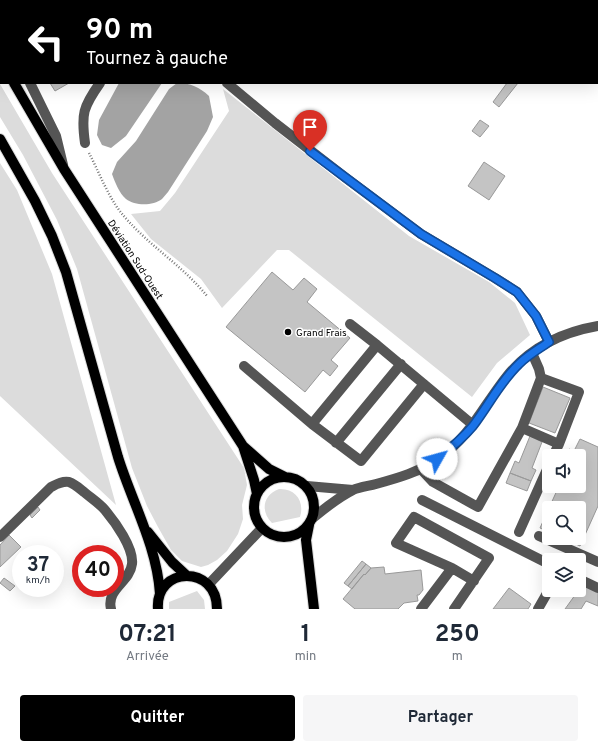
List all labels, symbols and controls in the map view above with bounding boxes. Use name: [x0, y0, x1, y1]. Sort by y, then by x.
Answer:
text: 90 m: [86, 13, 153, 49]
icon: left: [20, 16, 72, 68]
text: Tournez à gauche: [86, 48, 228, 71]
pin: [293, 110, 327, 151]
icon: arrive: [299, 116, 321, 138]
street label: Déviation Sud-Ouest: [104, 218, 165, 302]
marker: Grand Frais: [283, 327, 293, 337]
place label: Grand Frais: [296, 327, 347, 340]
position arrow: [416, 438, 458, 480]
map controls: [542, 449, 586, 597]
button: sound: [542, 449, 586, 493]
button: search: [542, 501, 586, 545]
speed limit sign: 40: [72, 545, 124, 597]
text: 37: [27, 553, 49, 579]
button: layers: [542, 553, 586, 597]
text: km/h: [26, 574, 50, 587]
text: 07:21: [118, 620, 177, 650]
text: 1: [301, 620, 310, 650]
text: 250: [435, 620, 480, 650]
text: Arrivée: [126, 649, 169, 665]
text: min: [295, 649, 316, 665]
text: m: [452, 649, 463, 665]
button: Quitter: [20, 695, 295, 741]
button: Partager: [303, 695, 578, 741]

